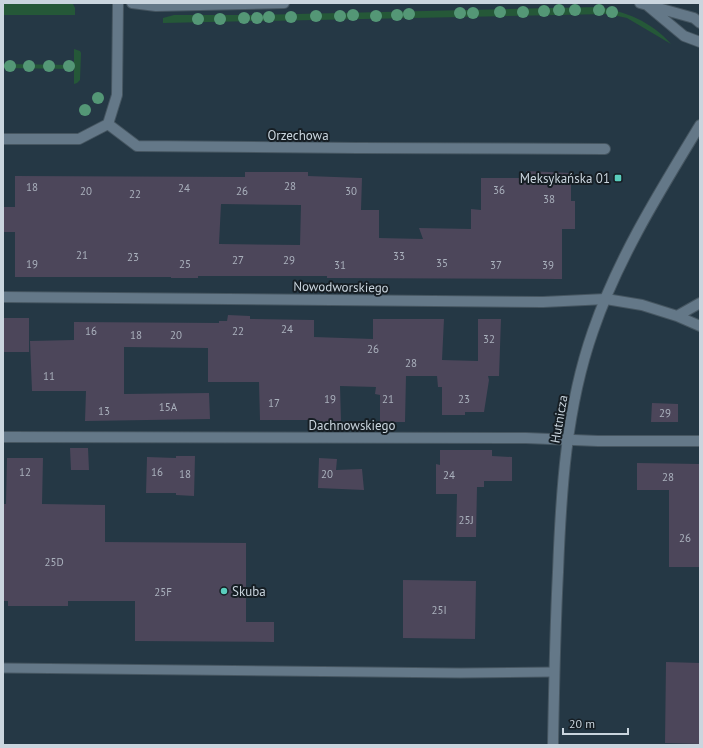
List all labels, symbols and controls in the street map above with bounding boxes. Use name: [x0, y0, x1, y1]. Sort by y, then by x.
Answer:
street label: Orzechowa: [267, 127, 329, 144]
place label: Meksykańska 01: [520, 170, 610, 187]
marker: Meksykańska 01: [613, 173, 623, 183]
house number: 28: [284, 179, 296, 193]
house number: 18: [26, 180, 38, 194]
house number: 24: [178, 181, 190, 195]
house number: 36: [493, 183, 505, 197]
house number: 20: [80, 184, 92, 198]
house number: 26: [236, 184, 248, 198]
house number: 30: [345, 184, 357, 198]
house number: 22: [129, 187, 141, 201]
house number: 38: [543, 192, 555, 206]
house number: 21: [76, 248, 88, 262]
house number: 33: [393, 249, 405, 263]
house number: 23: [127, 250, 139, 264]
house number: 27: [232, 253, 244, 267]
house number: 29: [283, 253, 295, 267]
house number: 35: [436, 256, 448, 270]
house number: 19: [26, 257, 38, 271]
house number: 25: [179, 257, 191, 271]
house number: 31: [334, 258, 346, 272]
house number: 37: [490, 258, 502, 272]
house number: 39: [542, 258, 554, 272]
street label: Nowodworskiego: [293, 278, 389, 296]
house number: 24: [281, 322, 293, 336]
house number: 16: [85, 324, 97, 338]
house number: 22: [232, 324, 244, 338]
house number: 18: [130, 328, 142, 342]
house number: 20: [170, 328, 182, 342]
house number: 32: [483, 332, 495, 346]
house number: 26: [367, 342, 379, 356]
house number: 28: [405, 356, 417, 370]
house number: 11: [43, 369, 55, 383]
house number: 19: [324, 392, 336, 406]
house number: 21: [382, 392, 394, 406]
house number: 23: [458, 392, 470, 406]
street label: Hutnicza: [546, 394, 572, 444]
house number: 17: [268, 396, 280, 410]
house number: 15A: [159, 400, 178, 414]
house number: 13: [98, 404, 110, 418]
house number: 29: [659, 406, 671, 420]
street label: Dachnowskiego: [308, 417, 396, 434]
house number: 12: [19, 465, 31, 479]
house number: 16: [151, 465, 163, 479]
house number: 18: [179, 467, 191, 481]
house number: 20: [321, 467, 333, 481]
house number: 24: [443, 468, 455, 482]
house number: 28: [662, 470, 674, 484]
house number: 25J: [458, 513, 474, 527]
house number: 26: [679, 531, 691, 545]
house number: 25D: [44, 555, 64, 569]
place label: Skuba: [232, 583, 266, 600]
house number: 25F: [154, 585, 172, 599]
marker: Skuba: [219, 586, 229, 596]
house number: 25I: [431, 603, 447, 617]
scale bar: [563, 710, 628, 736]
text: 20 m: [569, 716, 595, 731]

